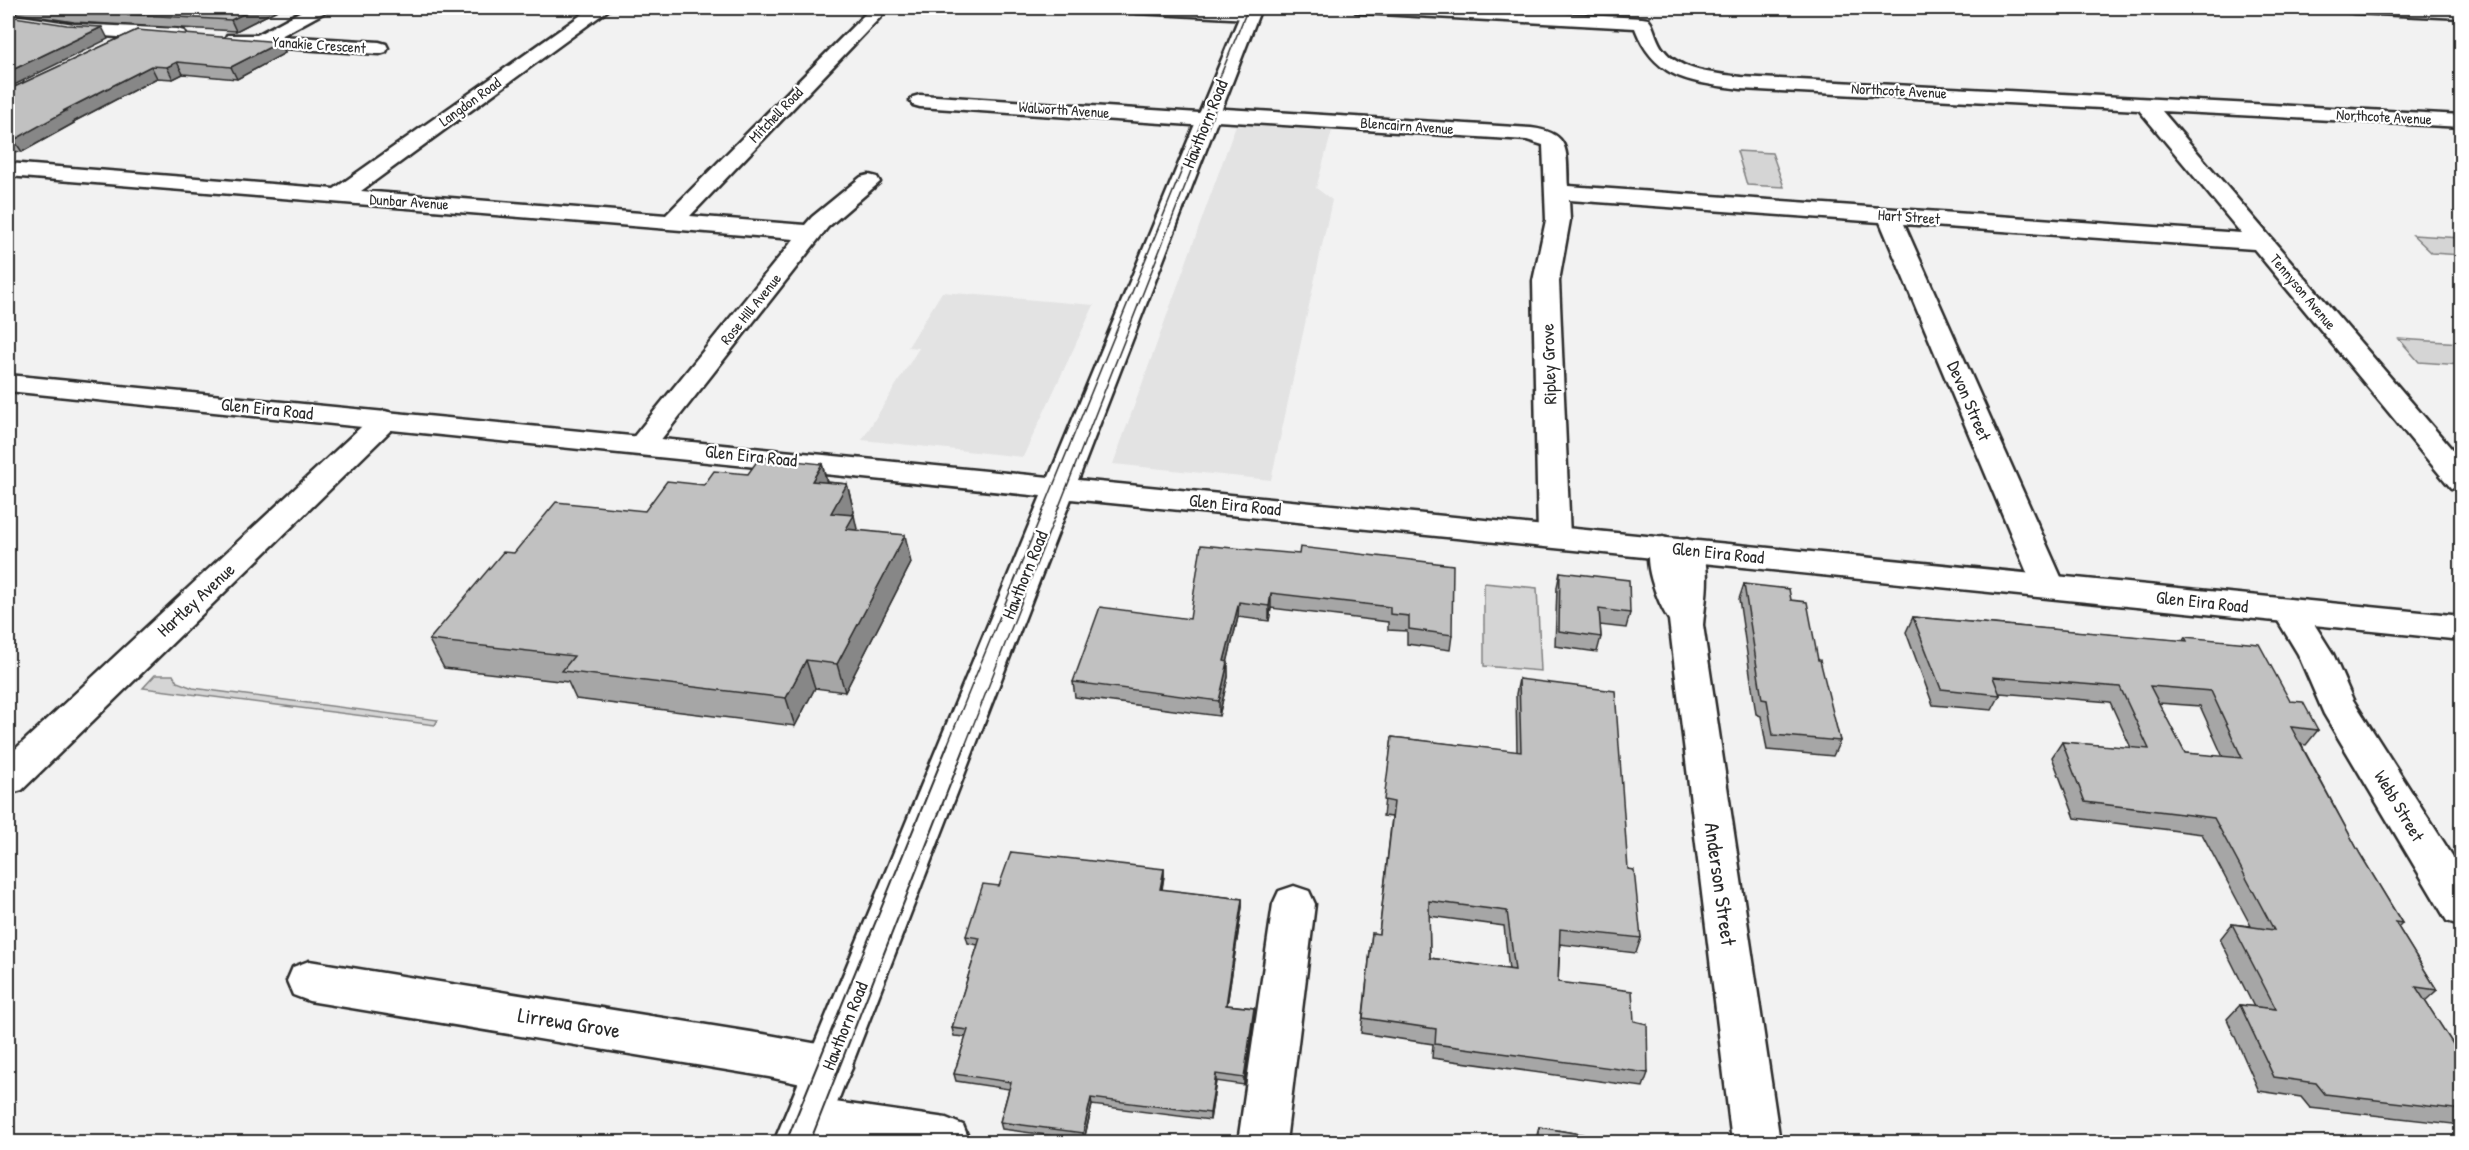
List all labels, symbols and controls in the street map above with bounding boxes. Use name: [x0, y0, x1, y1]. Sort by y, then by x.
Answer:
street label: Yanakie Crescent: [272, 31, 367, 58]
street label: Langdon Road: [435, 72, 505, 131]
street label: Hawthorn Road: [1175, 76, 1234, 172]
street label: Northcote Avenue: [1851, 78, 1947, 103]
street label: Mitchell Road: [744, 82, 808, 147]
street label: Walworth Avenue: [1018, 96, 1110, 123]
street label: Northcote Avenue: [2336, 104, 2432, 129]
street label: Blencairn Avenue: [1360, 112, 1454, 139]
street label: Dunbar Avenue: [369, 188, 449, 215]
street label: Hart Street: [1877, 204, 1942, 229]
street label: Tennyson Avenue: [2265, 249, 2341, 334]
street label: Rose Hill Avenue: [715, 268, 786, 349]
street label: Ripley Grove: [1535, 323, 1562, 405]
street label: Devon Street: [1941, 357, 1998, 445]
street label: Glen Eira Road: [220, 391, 314, 426]
street label: Glen Eira Road: [704, 438, 798, 473]
street label: Glen Eira Road: [1188, 487, 1282, 522]
street label: Hawthorn Road: [995, 527, 1054, 623]
street label: Glen Eira Road: [1671, 535, 1765, 570]
street label: Hartley Avenue: [151, 557, 240, 642]
street label: Glen Eira Road: [2155, 584, 2249, 619]
street label: Webb Street: [2368, 765, 2431, 847]
street label: Anderson Street: [1697, 820, 1744, 948]
street label: Hawthorn Road: [815, 978, 874, 1074]
street label: Lirrewa Grove: [516, 1000, 622, 1045]

